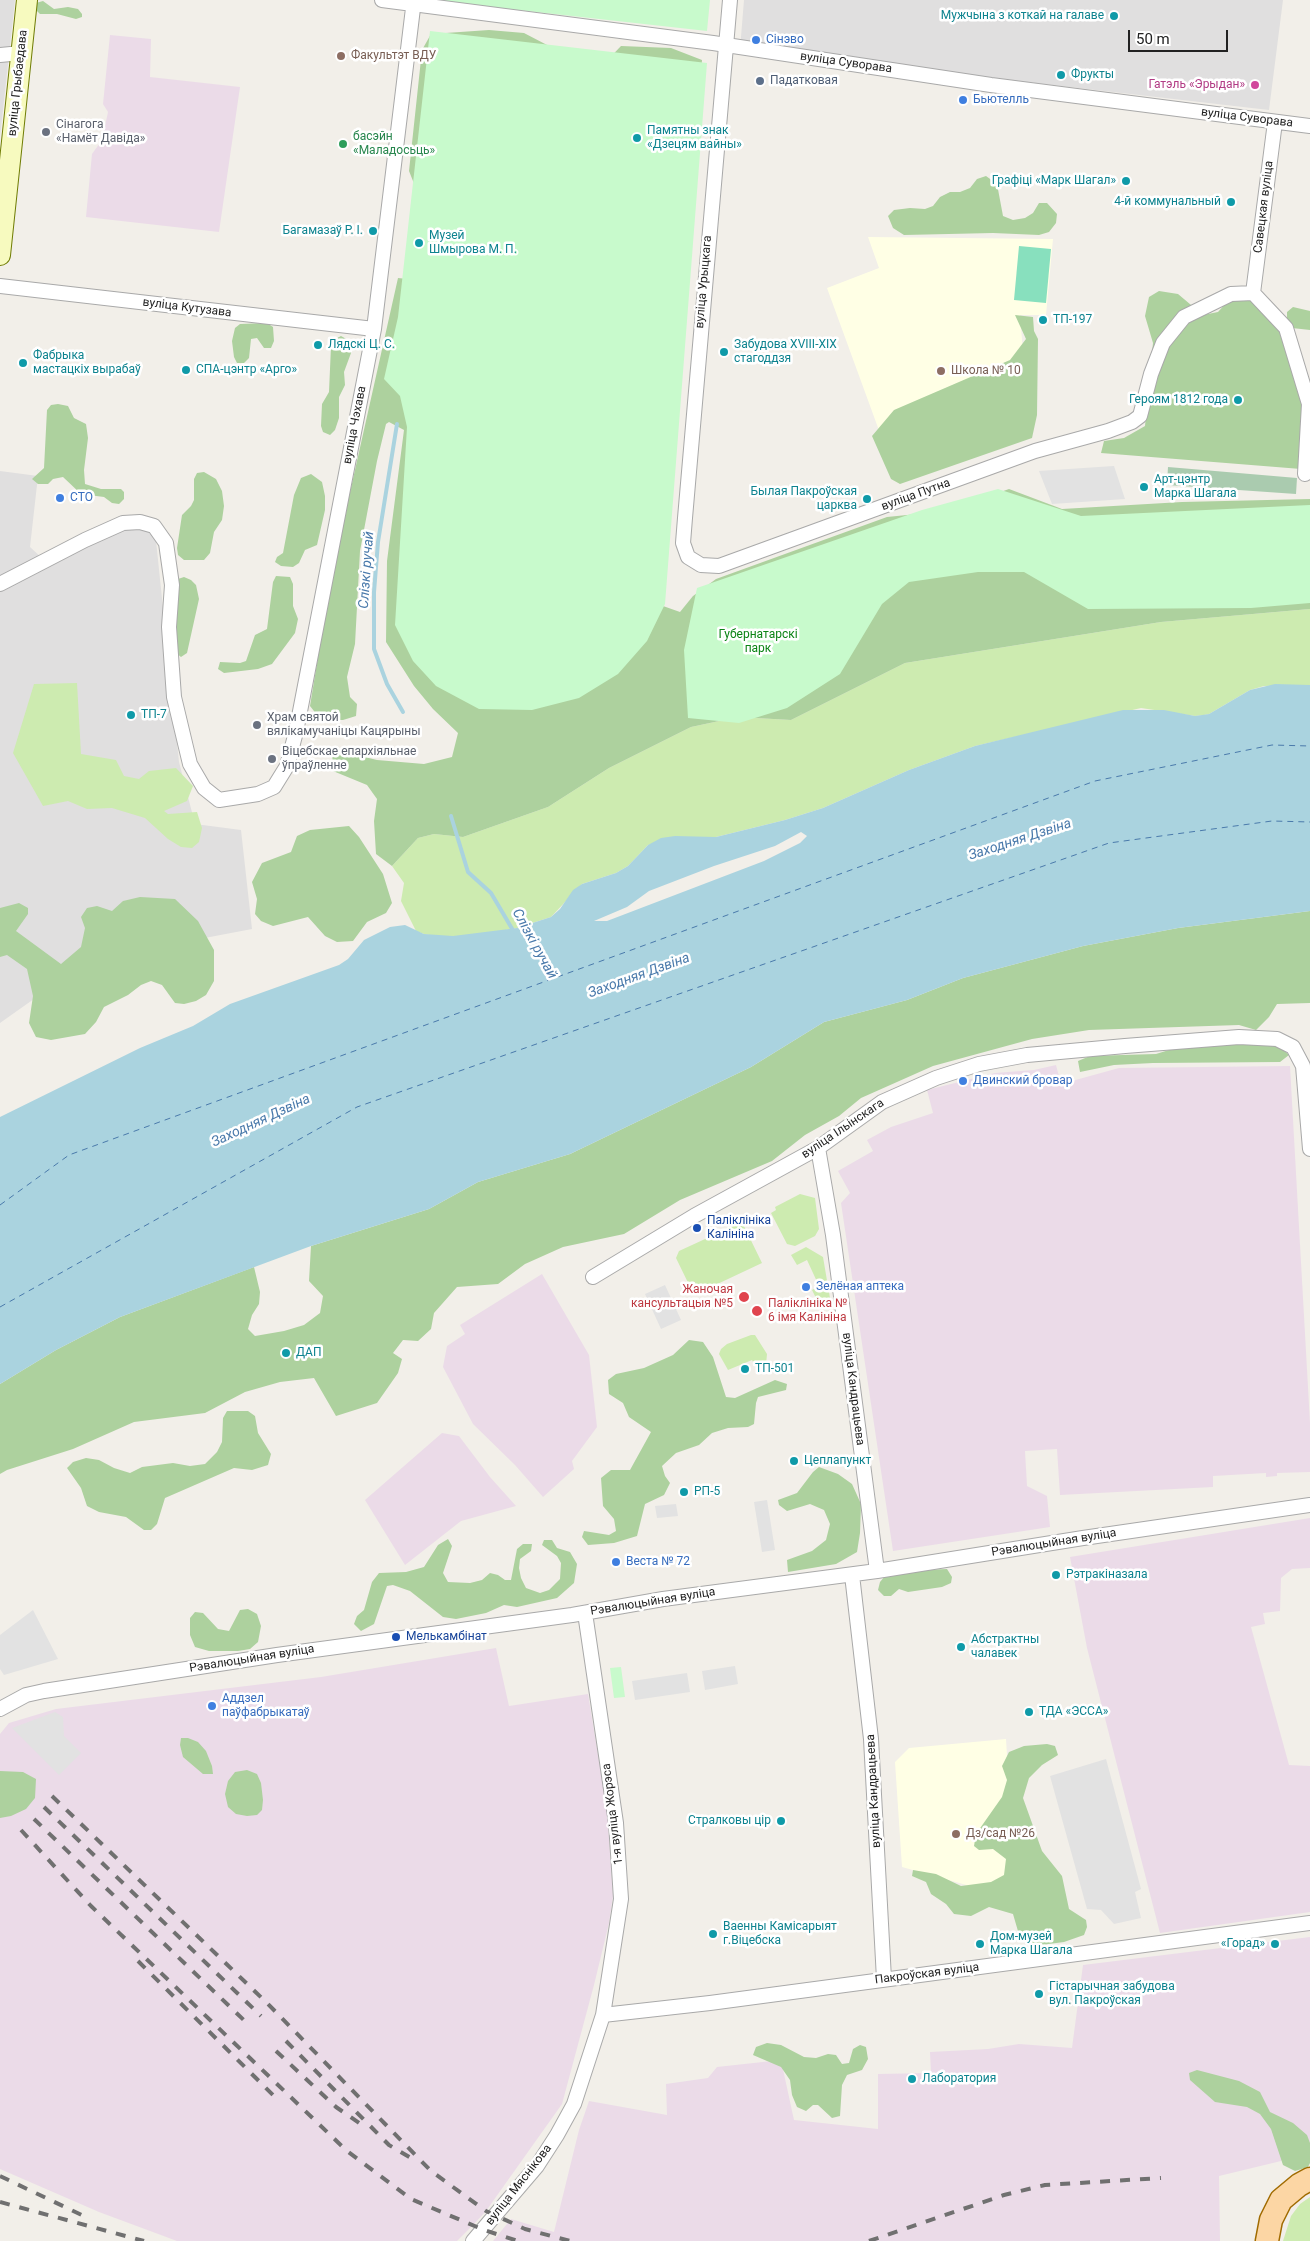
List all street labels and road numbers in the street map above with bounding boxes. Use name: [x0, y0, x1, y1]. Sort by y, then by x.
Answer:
street label: вуліца Грыбаедава: [5, 29, 31, 137]
street label: вуліца Суворава: [799, 49, 893, 77]
street label: вуліца Суворава: [1200, 105, 1294, 131]
street label: Савецкая вуліца: [1251, 160, 1277, 254]
street label: вуліца Урыцкага: [693, 235, 715, 329]
street label: вуліца Кутузава: [142, 295, 232, 321]
street label: вуліца Чэхава: [340, 385, 370, 465]
street label: вуліца Путна: [880, 476, 952, 514]
street label: вуліца Ільінскага: [799, 1096, 887, 1162]
street label: вуліца Кандрацьева: [839, 1332, 867, 1446]
street label: Рэвалюцыйная вуліца: [991, 1526, 1117, 1560]
street label: Рэвалюцыйная вуліца: [590, 1585, 716, 1619]
street label: Рэвалюцыйная вуліца: [189, 1642, 315, 1676]
street label: вуліца Кандрацьева: [864, 1734, 884, 1848]
street label: 1-я вуліца Жорэса: [600, 1763, 626, 1865]
street label: Пакроўская вуліца: [874, 1960, 980, 1988]
street label: вуліца Мяснікова: [483, 2142, 555, 2228]

